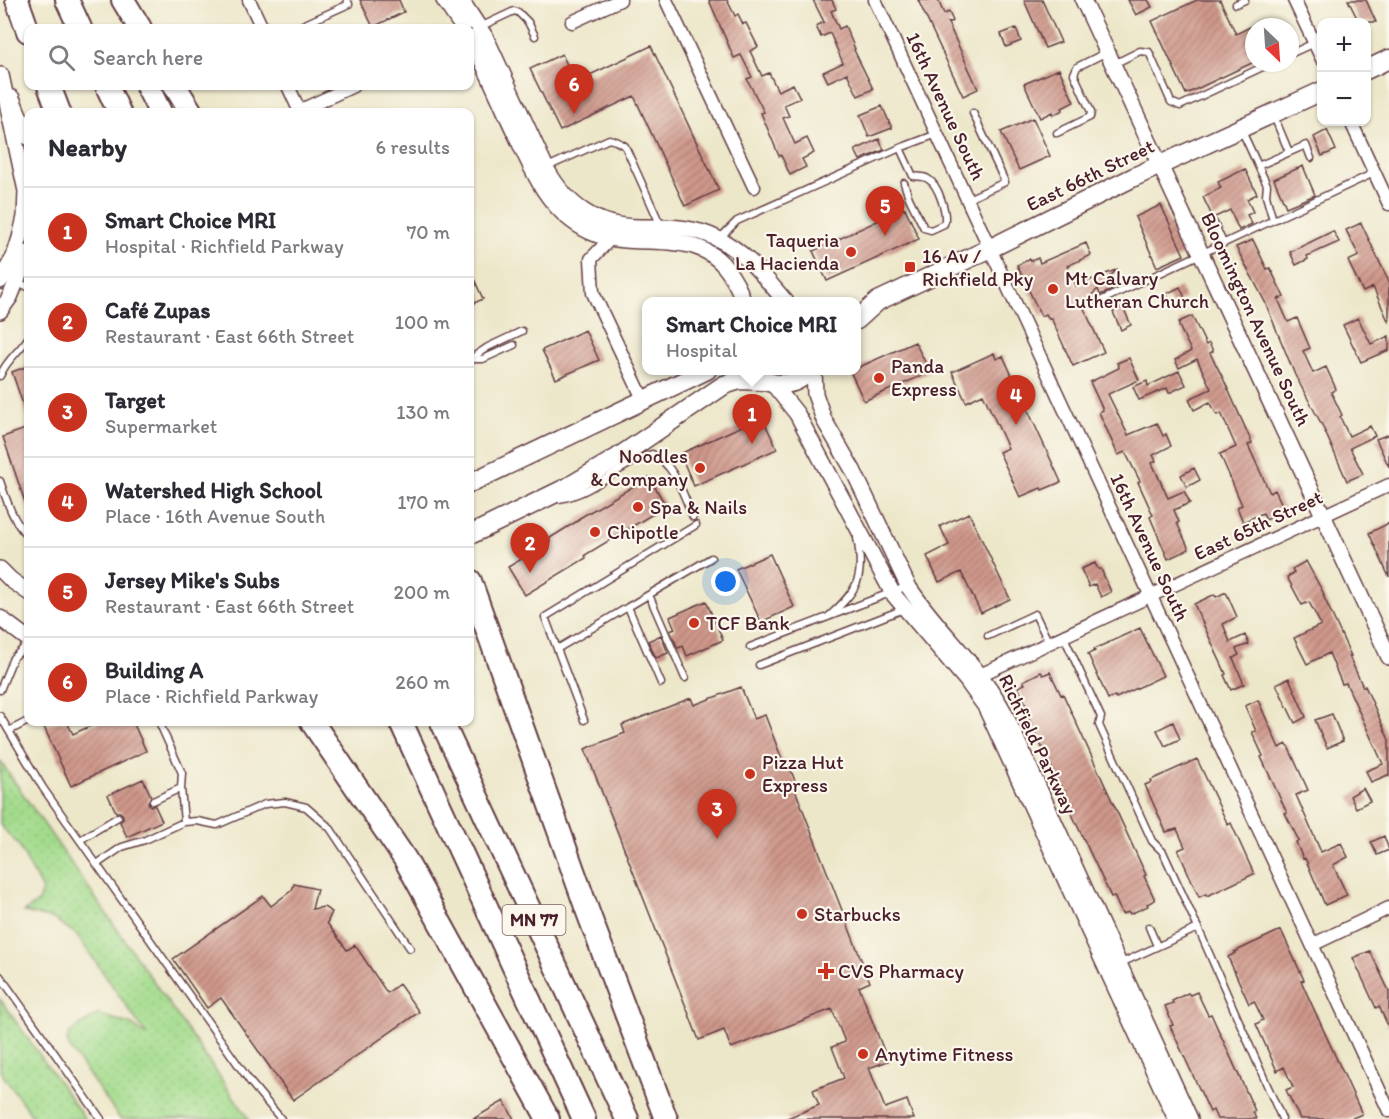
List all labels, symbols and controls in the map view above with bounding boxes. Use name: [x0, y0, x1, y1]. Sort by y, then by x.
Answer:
north arrow: [1245, 18, 1299, 72]
map controls: [1317, 18, 1371, 126]
button: +: [1317, 18, 1371, 72]
search box: [24, 24, 474, 90]
street label: 16th Avenue South: [901, 28, 991, 184]
icon: search: [45, 41, 78, 74]
text: Search here: [93, 44, 203, 71]
pin: 6: [554, 64, 594, 114]
button: −: [1317, 72, 1371, 126]
text: Nearby: [48, 131, 127, 163]
street label: East 66th Street: [1022, 134, 1158, 216]
text: 6 results: [376, 135, 450, 159]
pin: 5: [866, 186, 904, 236]
text: Smart Choice MRI: [105, 207, 276, 234]
street label: Bloomington Avenue South: [1196, 208, 1316, 430]
text: 1: [63, 220, 72, 244]
text: 70 m: [406, 220, 450, 244]
place label: Taqueria La Hacienda: [735, 228, 839, 275]
text: Hospital · Richfield Parkway: [105, 234, 344, 258]
place label: 16 Av / Richfield Pky: [922, 244, 1034, 291]
marker: Taqueria La Hacienda: [844, 245, 858, 259]
marker: 16 Av / Richfield Pky: [903, 260, 917, 274]
place label: Mt Calvary Lutheran Church: [1065, 266, 1209, 313]
marker: Mt Calvary Lutheran Church: [1046, 282, 1060, 296]
text: Café Zupas: [105, 297, 210, 324]
popup: [642, 297, 861, 375]
text: 2: [62, 310, 73, 334]
text: 100 m: [395, 310, 450, 334]
text: Smart Choice MRI: [666, 311, 837, 338]
text: Restaurant · East 66th Street: [105, 324, 354, 348]
text: Hospital: [666, 338, 737, 362]
place label: Panda Express: [891, 354, 957, 401]
marker: Panda Express: [872, 371, 886, 385]
pin: 4: [996, 376, 1036, 425]
text: Target: [105, 387, 165, 414]
pin: 1: [732, 394, 771, 444]
text: 3: [62, 400, 73, 424]
text: 130 m: [396, 400, 450, 424]
text: Supermarket: [105, 414, 217, 438]
place label: Noodles & Company: [590, 444, 689, 491]
marker: Noodles & Company: [693, 461, 707, 475]
street label: 16th Avenue South: [1105, 469, 1195, 625]
text: Watershed High School: [105, 477, 322, 504]
street label: East 65th Street: [1190, 485, 1326, 565]
text: 4: [61, 490, 74, 514]
text: 170 m: [397, 490, 450, 514]
place label: Spa & Nails: [650, 495, 747, 519]
marker: Spa & Nails: [631, 500, 645, 514]
text: Place · 16th Avenue South: [105, 504, 325, 528]
place label: Chipotle: [607, 520, 679, 544]
pin: 2: [510, 524, 550, 573]
marker: Chipotle: [588, 525, 602, 539]
text: Jersey Mike's Subs: [105, 567, 280, 594]
your location: [711, 567, 740, 596]
text: 5: [62, 580, 73, 604]
text: 200 m: [394, 580, 450, 604]
text: Restaurant · East 66th Street: [105, 594, 354, 618]
place label: TCF Bank: [706, 611, 790, 635]
marker: TCF Bank: [687, 616, 701, 630]
text: Building A: [105, 657, 203, 684]
text: 6: [62, 670, 73, 694]
text: 260 m: [395, 670, 450, 694]
street label: Richfield Parkway: [994, 670, 1083, 819]
text: Place · Richfield Parkway: [105, 684, 318, 708]
place label: Pizza Hut Express: [762, 750, 844, 797]
marker: Pizza Hut Express: [743, 767, 757, 781]
pin: 3: [698, 790, 736, 839]
place label: Starbucks: [814, 902, 901, 926]
road number: MN 77: [502, 905, 566, 935]
marker: Starbucks: [795, 907, 809, 921]
place label: CVS Pharmacy: [838, 959, 965, 983]
marker: CVS Pharmacy: [819, 964, 833, 978]
place label: Anytime Fitness: [875, 1042, 1014, 1066]
marker: Anytime Fitness: [856, 1047, 870, 1061]

